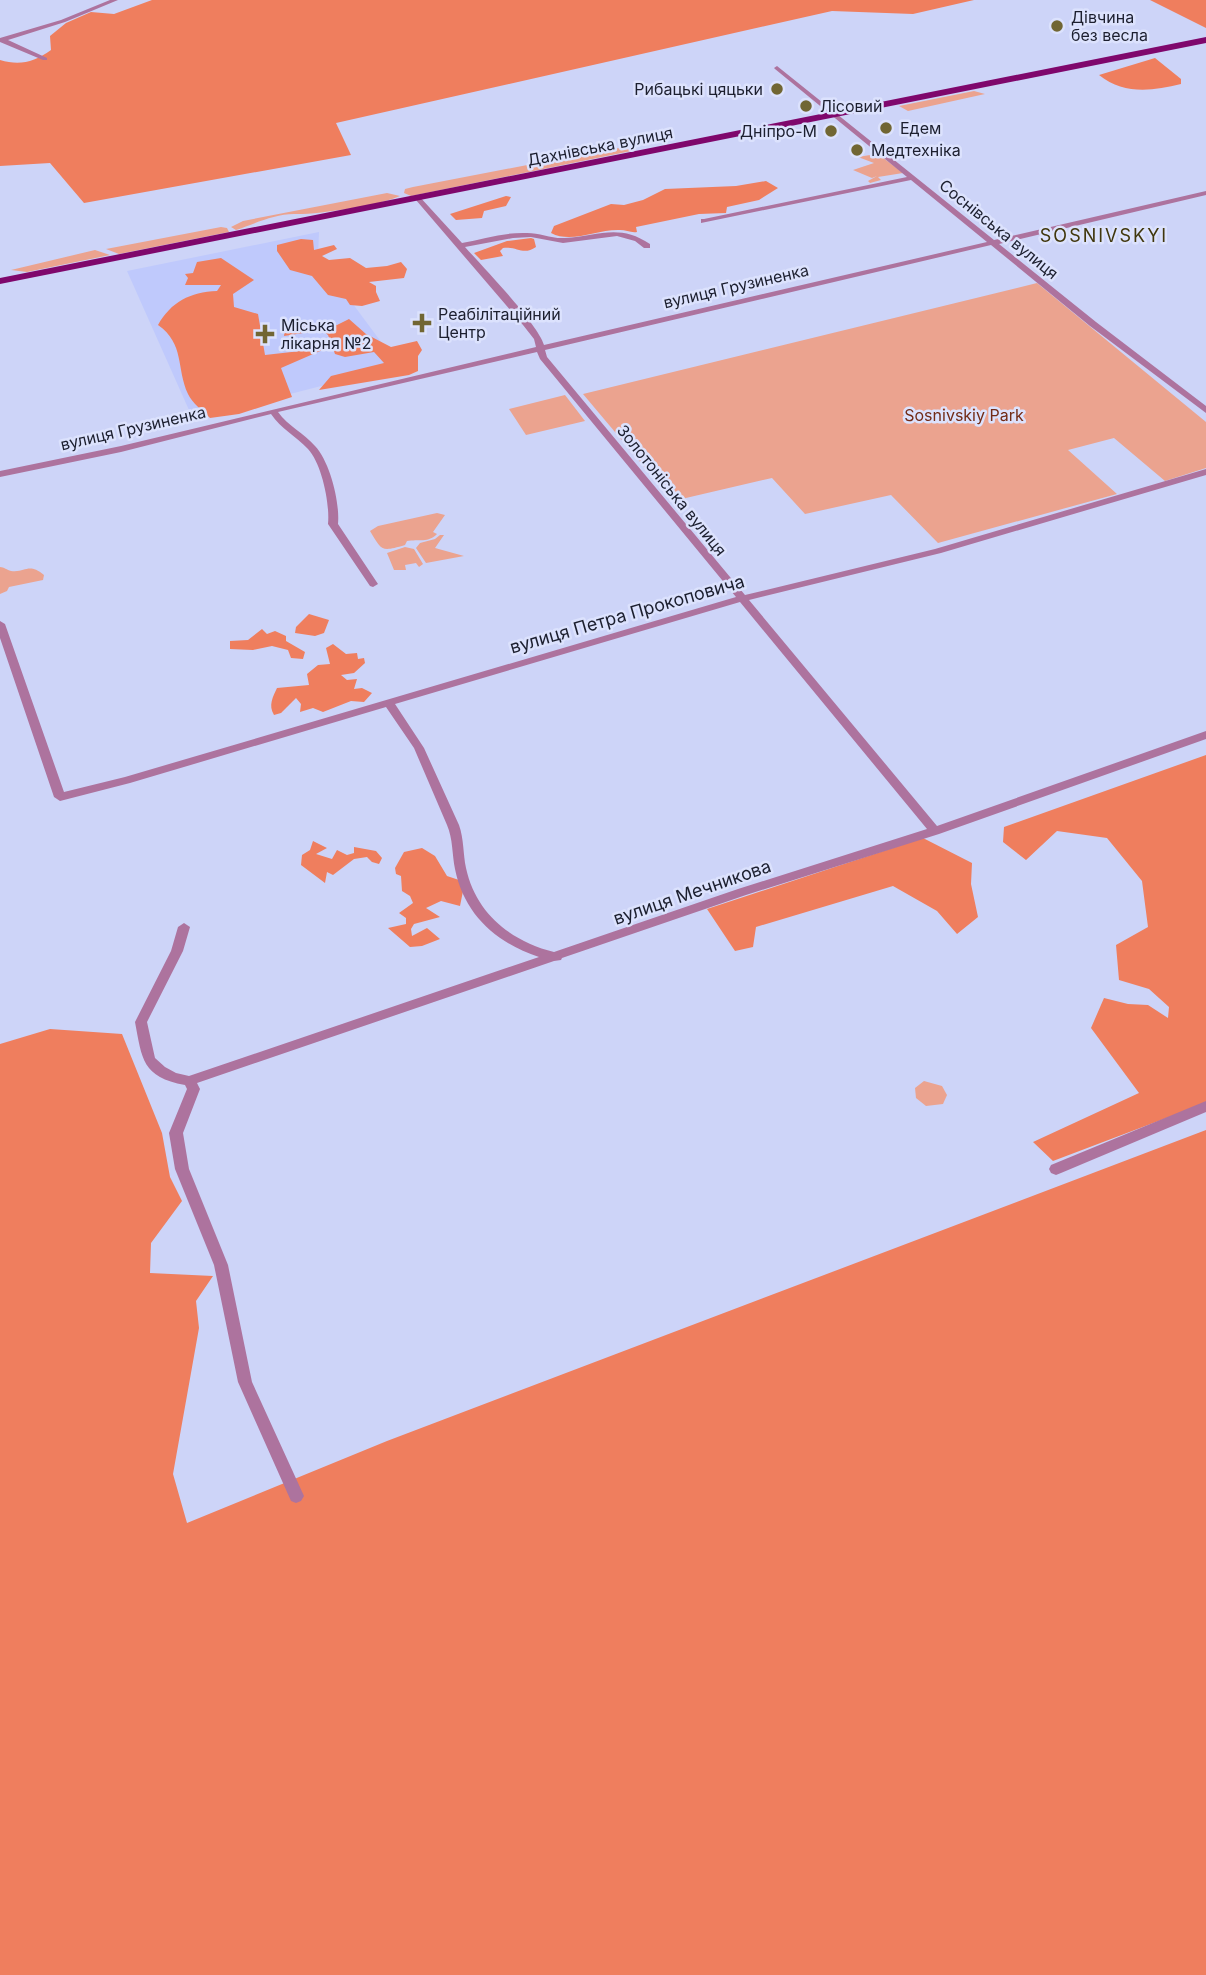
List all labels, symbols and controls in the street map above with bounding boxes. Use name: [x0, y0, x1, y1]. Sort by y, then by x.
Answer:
place label: Дівчина без весла: [1071, 7, 1148, 45]
marker: Дівчина без весла: [1049, 18, 1065, 34]
place label: Рибацькі цяцьки: [634, 79, 763, 99]
marker: Рибацькі цяцьки: [769, 81, 785, 97]
place label: Лісовий: [820, 96, 883, 116]
marker: Лісовий: [798, 98, 814, 114]
place label: Едем: [900, 118, 941, 138]
marker: Едем: [878, 120, 894, 136]
place label: Дніпро-М: [740, 121, 817, 141]
street label: Дахнівська вулиця: [526, 122, 674, 170]
marker: Дніпро-М: [823, 123, 839, 139]
place label: Медтехніка: [871, 140, 961, 160]
marker: Медтехніка: [849, 142, 865, 158]
street label: Соснівська вулиця: [935, 175, 1063, 283]
district label: SOSNIVSKYI: [1040, 225, 1168, 246]
street label: вулиця Грузиненка: [661, 260, 811, 312]
place label: Реабілітаційний Центр: [438, 304, 561, 342]
marker: Реабілітаційний Центр: [412, 313, 432, 333]
place label: Міська лікарня №2: [281, 315, 372, 353]
marker: Міська лікарня №2: [255, 324, 275, 344]
street label: вулиця Грузиненка: [58, 402, 208, 454]
park label: Sosnivskiy Park: [904, 405, 1024, 425]
street label: Золотоніська вулиця: [613, 420, 731, 560]
street label: вулиця Петра Прокоповича: [507, 570, 747, 658]
street label: вулиця Мечникова: [610, 855, 774, 929]

